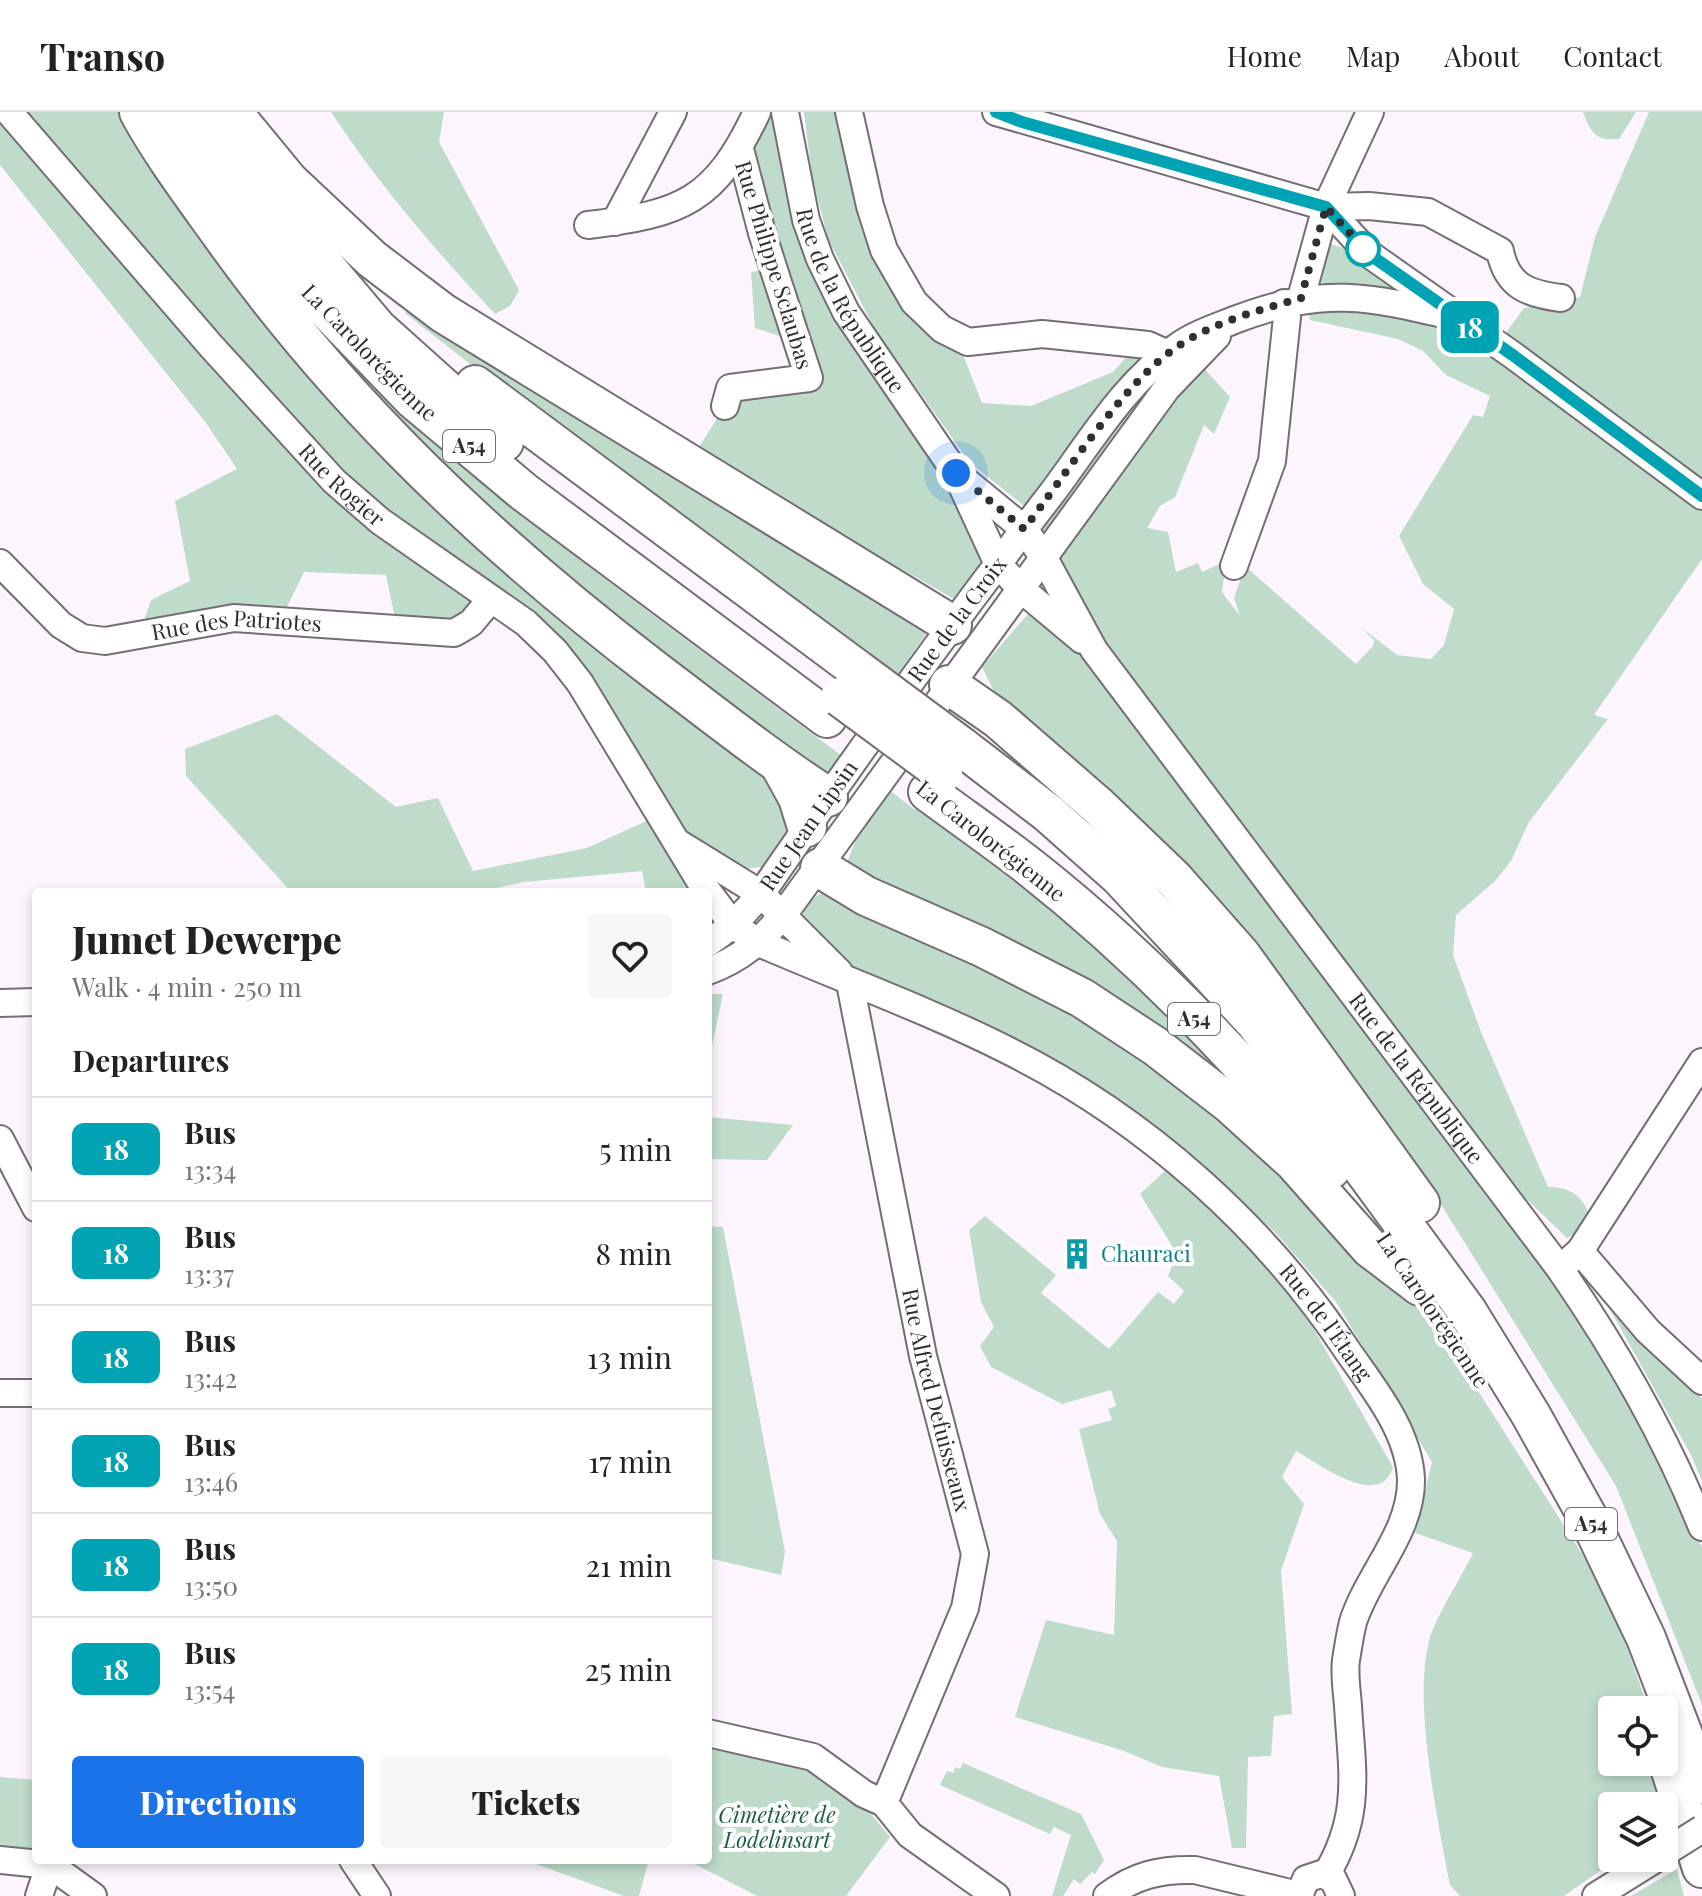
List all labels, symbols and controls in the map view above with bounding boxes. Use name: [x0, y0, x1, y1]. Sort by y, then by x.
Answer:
text: Transo: [40, 30, 165, 81]
text: Home: [1227, 37, 1302, 74]
text: Map: [1346, 37, 1400, 74]
text: About: [1444, 37, 1519, 74]
text: Contact: [1563, 37, 1662, 74]
street label: Rue Philippe Sclaubas: [729, 157, 821, 373]
street label: Rue de la République: [790, 206, 913, 398]
unlabelled marker: [1346, 232, 1380, 266]
street label: La Carolorégienne: [296, 277, 444, 427]
line badge: 18: [1434, 301, 1506, 353]
text: 18: [1457, 308, 1483, 345]
road number: A54: [443, 430, 495, 462]
street label: Rue Rogier: [292, 436, 392, 533]
your location: [936, 453, 976, 493]
street label: Rue de la Croix: [900, 549, 1013, 688]
street label: Rue des Patriotes: [149, 602, 323, 646]
street label: Rue Jean Lipsin: [752, 754, 864, 896]
street label: La Carolorégienne: [911, 772, 1072, 908]
text: Jumet Dewerpe: [72, 913, 342, 964]
button: heart: [588, 914, 672, 998]
text: Walk · 4 min · 250 m: [72, 969, 302, 1004]
street label: Rue de la République: [1343, 986, 1491, 1169]
road number: A54: [1168, 1003, 1220, 1035]
text: Departures: [72, 1040, 229, 1080]
text: Bus: [184, 1112, 236, 1152]
text: 5 min: [599, 1129, 672, 1169]
text: 18: [103, 1130, 129, 1167]
text: 13:34: [184, 1152, 236, 1187]
text: Bus: [184, 1216, 236, 1256]
street label: La Carolorégienne: [1371, 1226, 1497, 1393]
text: 8 min: [596, 1233, 672, 1273]
text: 18: [103, 1234, 129, 1271]
building icon: Chauraci: [1060, 1237, 1094, 1271]
place label: Chauraci: [1101, 1238, 1191, 1268]
text: 13:37: [184, 1256, 234, 1291]
street label: Rue de l'Étang: [1273, 1257, 1381, 1387]
street label: Rue Alfred Defuisseaux: [896, 1286, 979, 1515]
text: Bus: [184, 1320, 236, 1360]
text: 13 min: [587, 1337, 672, 1377]
text: 18: [103, 1338, 129, 1375]
text: 13:42: [184, 1360, 237, 1395]
text: Bus: [184, 1424, 236, 1464]
text: 17 min: [588, 1441, 672, 1481]
text: 18: [103, 1442, 129, 1479]
text: 13:46: [184, 1464, 238, 1499]
road number: A54: [1565, 1508, 1617, 1540]
text: Bus: [184, 1528, 236, 1568]
text: 21 min: [586, 1545, 672, 1585]
text: 18: [103, 1546, 129, 1583]
text: 13:50: [184, 1568, 238, 1603]
text: Bus: [184, 1632, 236, 1672]
text: 25 min: [585, 1649, 672, 1689]
text: 18: [103, 1650, 129, 1687]
text: 13:54: [184, 1672, 235, 1707]
map controls: [1598, 1696, 1678, 1872]
button: locate: [1598, 1696, 1678, 1776]
button: Directions: [72, 1756, 364, 1848]
button: Tickets: [380, 1756, 672, 1848]
button: layers: [1598, 1792, 1678, 1872]
park label: Cimetière de Lodelinsart: [718, 1799, 836, 1854]

